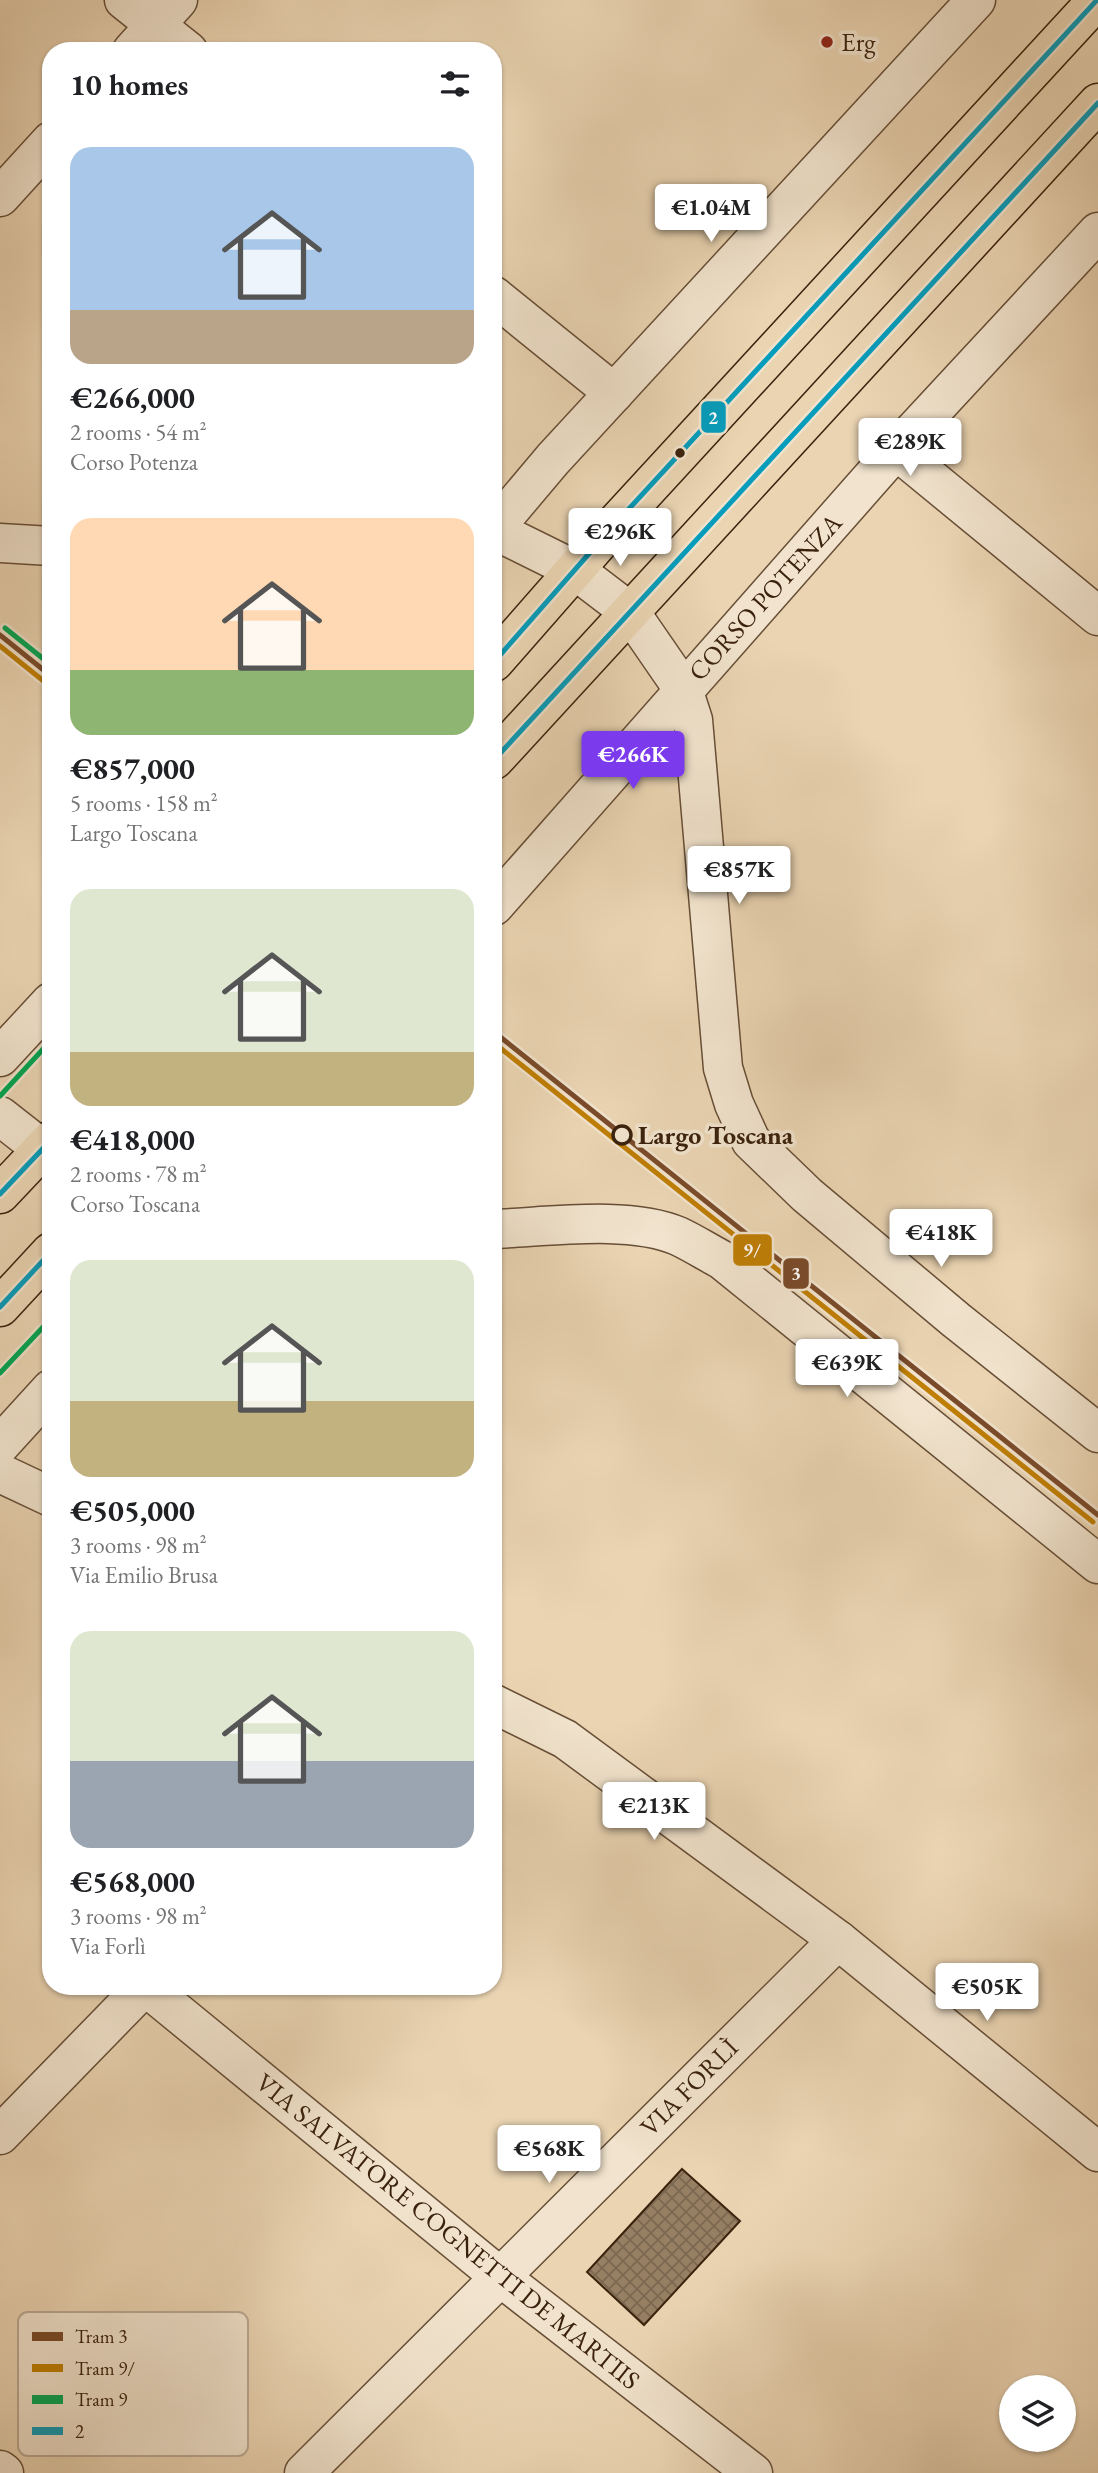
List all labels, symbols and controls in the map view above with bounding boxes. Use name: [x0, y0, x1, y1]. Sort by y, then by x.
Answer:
place label: Erg: [841, 25, 876, 59]
marker: Erg: [819, 34, 835, 50]
text: 10 homes: [70, 65, 188, 104]
icon: filters: [436, 65, 474, 103]
pin: €1.04M: [654, 184, 768, 244]
icon: home: [209, 192, 335, 318]
text: €1.04M: [671, 192, 751, 222]
text: €266,000: [70, 378, 195, 417]
line badge: 2: [700, 400, 727, 434]
text: 2: [708, 405, 718, 430]
text: 2 rooms · 54 m²: [70, 417, 207, 447]
pin: €289K: [861, 419, 959, 478]
text: €289K: [874, 426, 946, 456]
unlabelled marker: [673, 446, 687, 460]
text: Corso Potenza: [70, 447, 198, 477]
street label: CORSO POTENZA: [681, 505, 850, 688]
pin: €296K: [571, 508, 669, 568]
text: €296K: [584, 516, 656, 546]
icon: home: [209, 563, 335, 689]
pin: €266K: [584, 732, 682, 791]
text: €266K: [597, 739, 669, 769]
text: €857,000: [70, 749, 195, 788]
text: 5 rooms · 158 m²: [70, 788, 218, 818]
text: Largo Toscana: [70, 818, 198, 848]
pin: €857K: [690, 846, 788, 906]
text: €857K: [703, 854, 775, 884]
icon: home: [209, 934, 335, 1060]
place label: Largo Toscana: [638, 1118, 794, 1152]
text: €418,000: [70, 1120, 195, 1159]
marker: Largo Toscana: [612, 1125, 632, 1145]
text: 2 rooms · 78 m²: [70, 1159, 207, 1189]
text: Corso Toscana: [70, 1189, 200, 1219]
pin: €418K: [892, 1210, 990, 1269]
text: €418K: [905, 1217, 977, 1247]
line badge: 9/: [732, 1233, 773, 1267]
text: 9/: [743, 1237, 761, 1262]
line badge: 3: [782, 1257, 810, 1290]
text: 3: [791, 1261, 801, 1286]
icon: home: [209, 1305, 335, 1431]
pin: €639K: [798, 1340, 896, 1399]
text: €639K: [811, 1347, 883, 1377]
text: €505,000: [70, 1491, 195, 1530]
text: 3 rooms · 98 m²: [70, 1530, 207, 1560]
text: Via Emilio Brusa: [70, 1560, 218, 1590]
icon: home: [209, 1676, 335, 1802]
pin: €213K: [605, 1783, 703, 1842]
text: €213K: [618, 1790, 690, 1820]
text: €568,000: [70, 1862, 195, 1901]
text: 3 rooms · 98 m²: [70, 1901, 207, 1931]
text: Via Forlì: [70, 1931, 146, 1961]
pin: €505K: [938, 1964, 1036, 2023]
text: €505K: [951, 1971, 1023, 2001]
street label: VIA FORLÌ: [633, 2031, 745, 2143]
street label: VIA SALVATORE COGNETTI DE MARTIIS: [249, 2065, 647, 2397]
pin: €568K: [500, 2126, 598, 2185]
text: €568K: [513, 2133, 585, 2163]
legend: [18, 2312, 248, 2456]
text: Tram 3: [75, 2324, 127, 2349]
text: Tram 9/: [75, 2356, 135, 2381]
map controls: [999, 2375, 1076, 2452]
button: layers: [999, 2375, 1076, 2452]
text: Tram 9: [75, 2387, 127, 2412]
text: 2: [75, 2419, 84, 2444]

